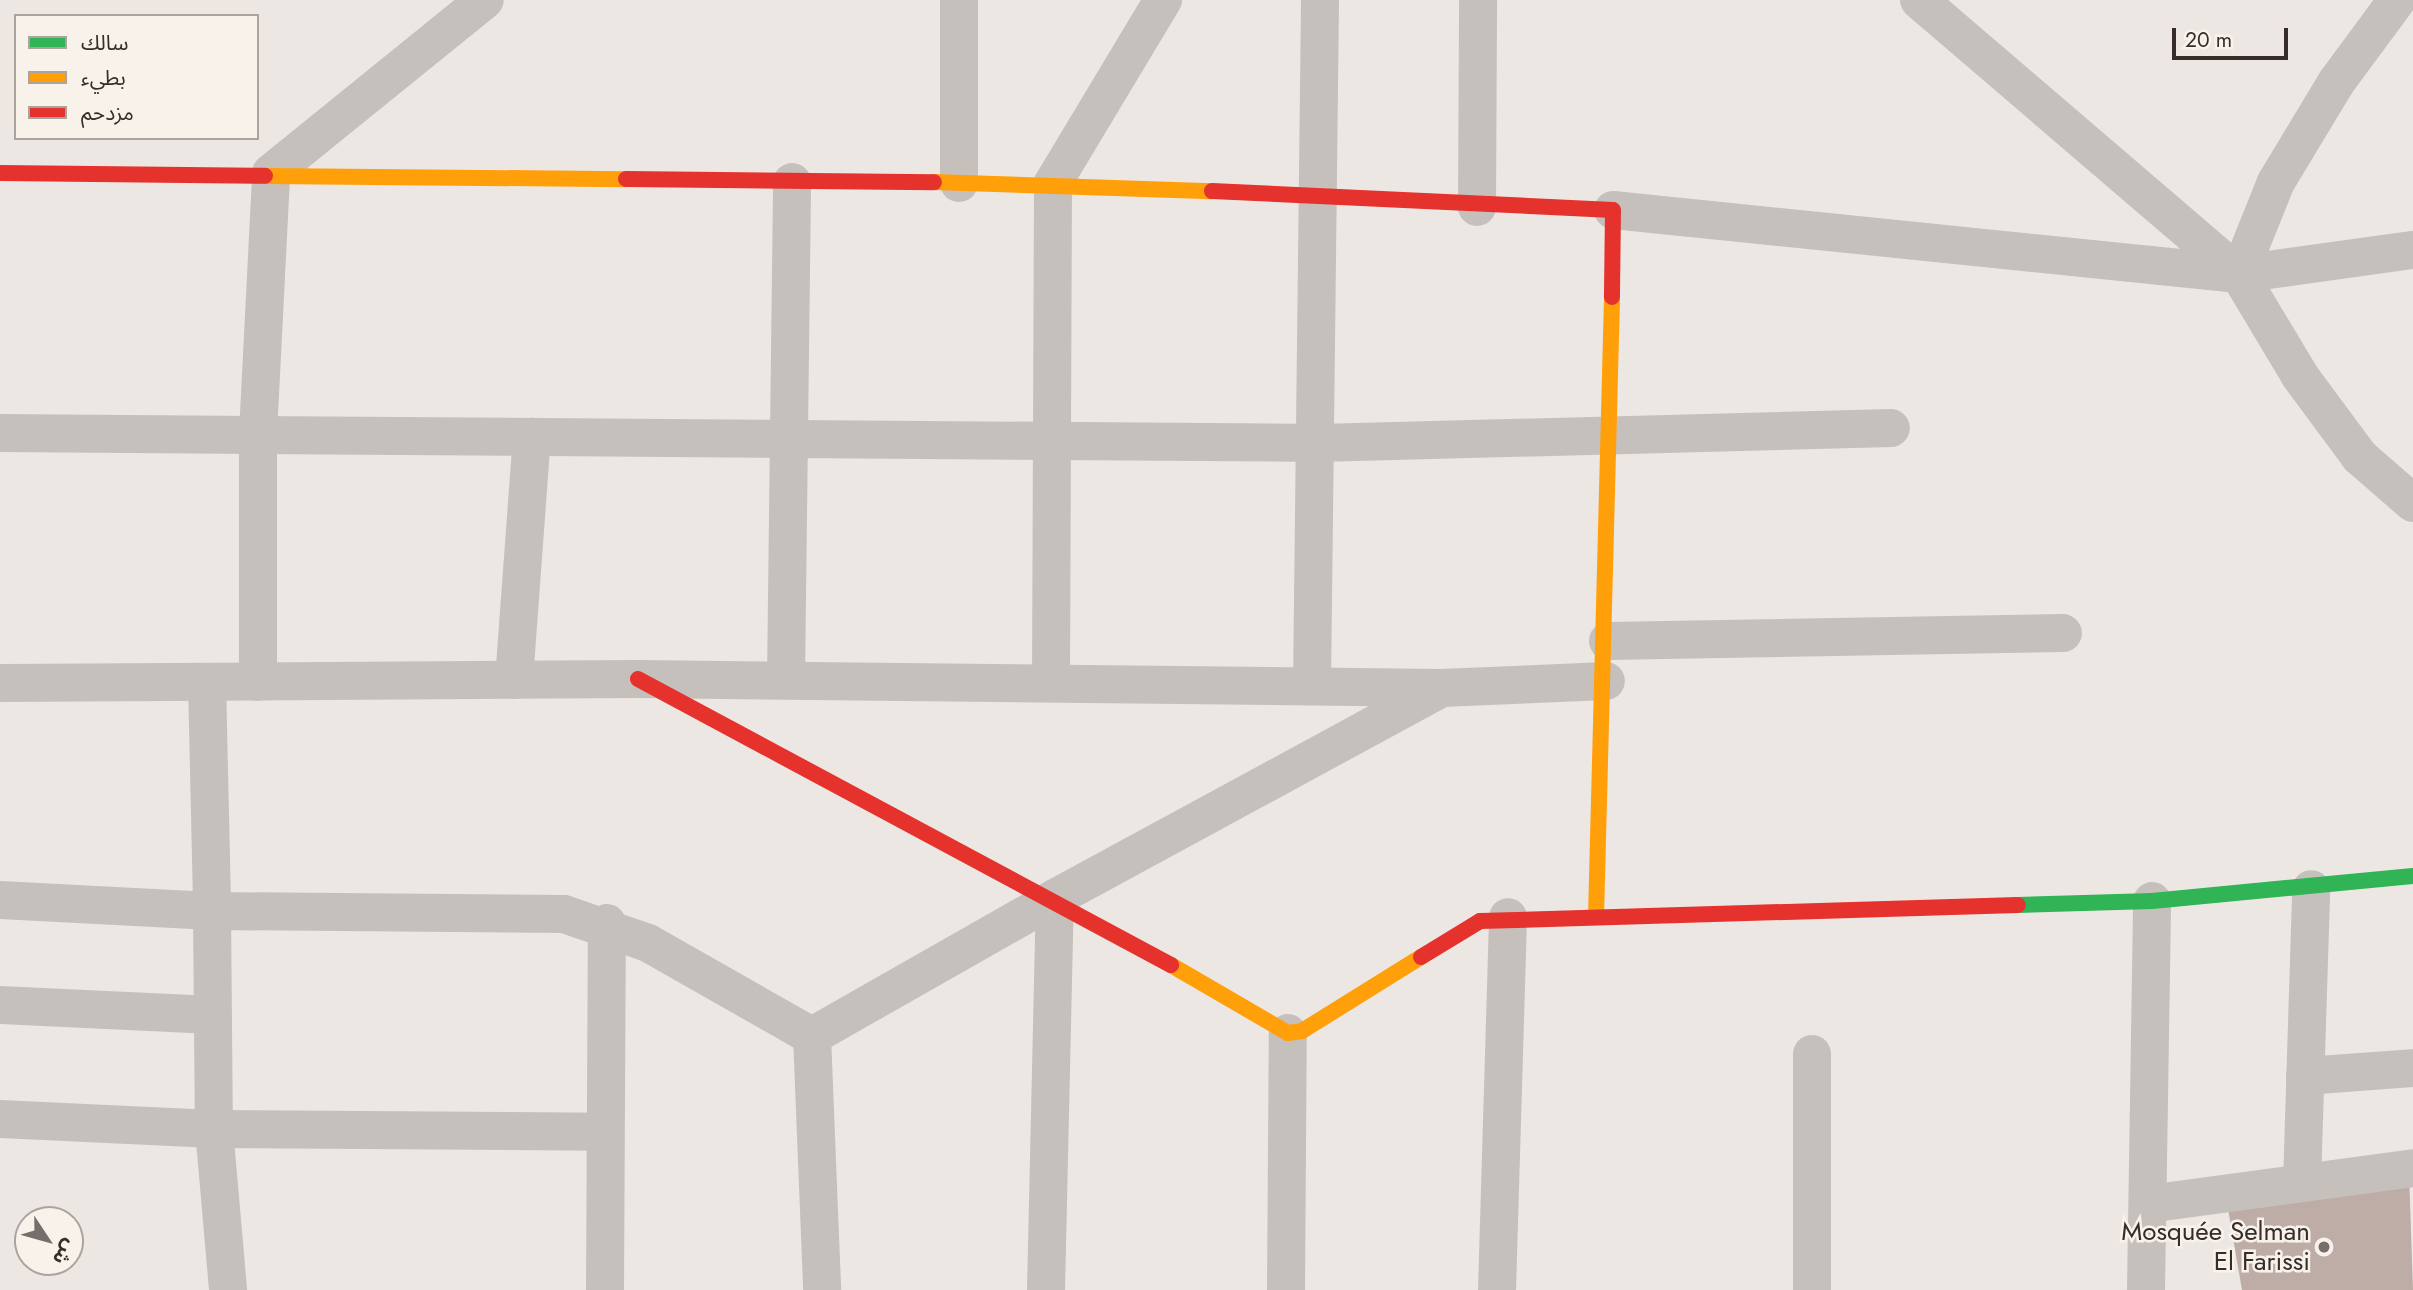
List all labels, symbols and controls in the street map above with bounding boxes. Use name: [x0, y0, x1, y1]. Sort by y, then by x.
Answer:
legend: [14, 14, 259, 140]
scale bar: [2175, 14, 2290, 58]
text: 20 m: [2185, 25, 2232, 55]
text: سالك: [81, 28, 128, 58]
text: بطيء: [81, 63, 126, 93]
text: مزدحم: [81, 98, 134, 128]
north arrow: [14, 1206, 84, 1276]
place label: Mosquée Selman El Farissi: [2121, 1216, 2310, 1278]
text: ش: [46, 1234, 83, 1271]
marker: Mosquée Selman El Farissi: [2316, 1239, 2332, 1255]

